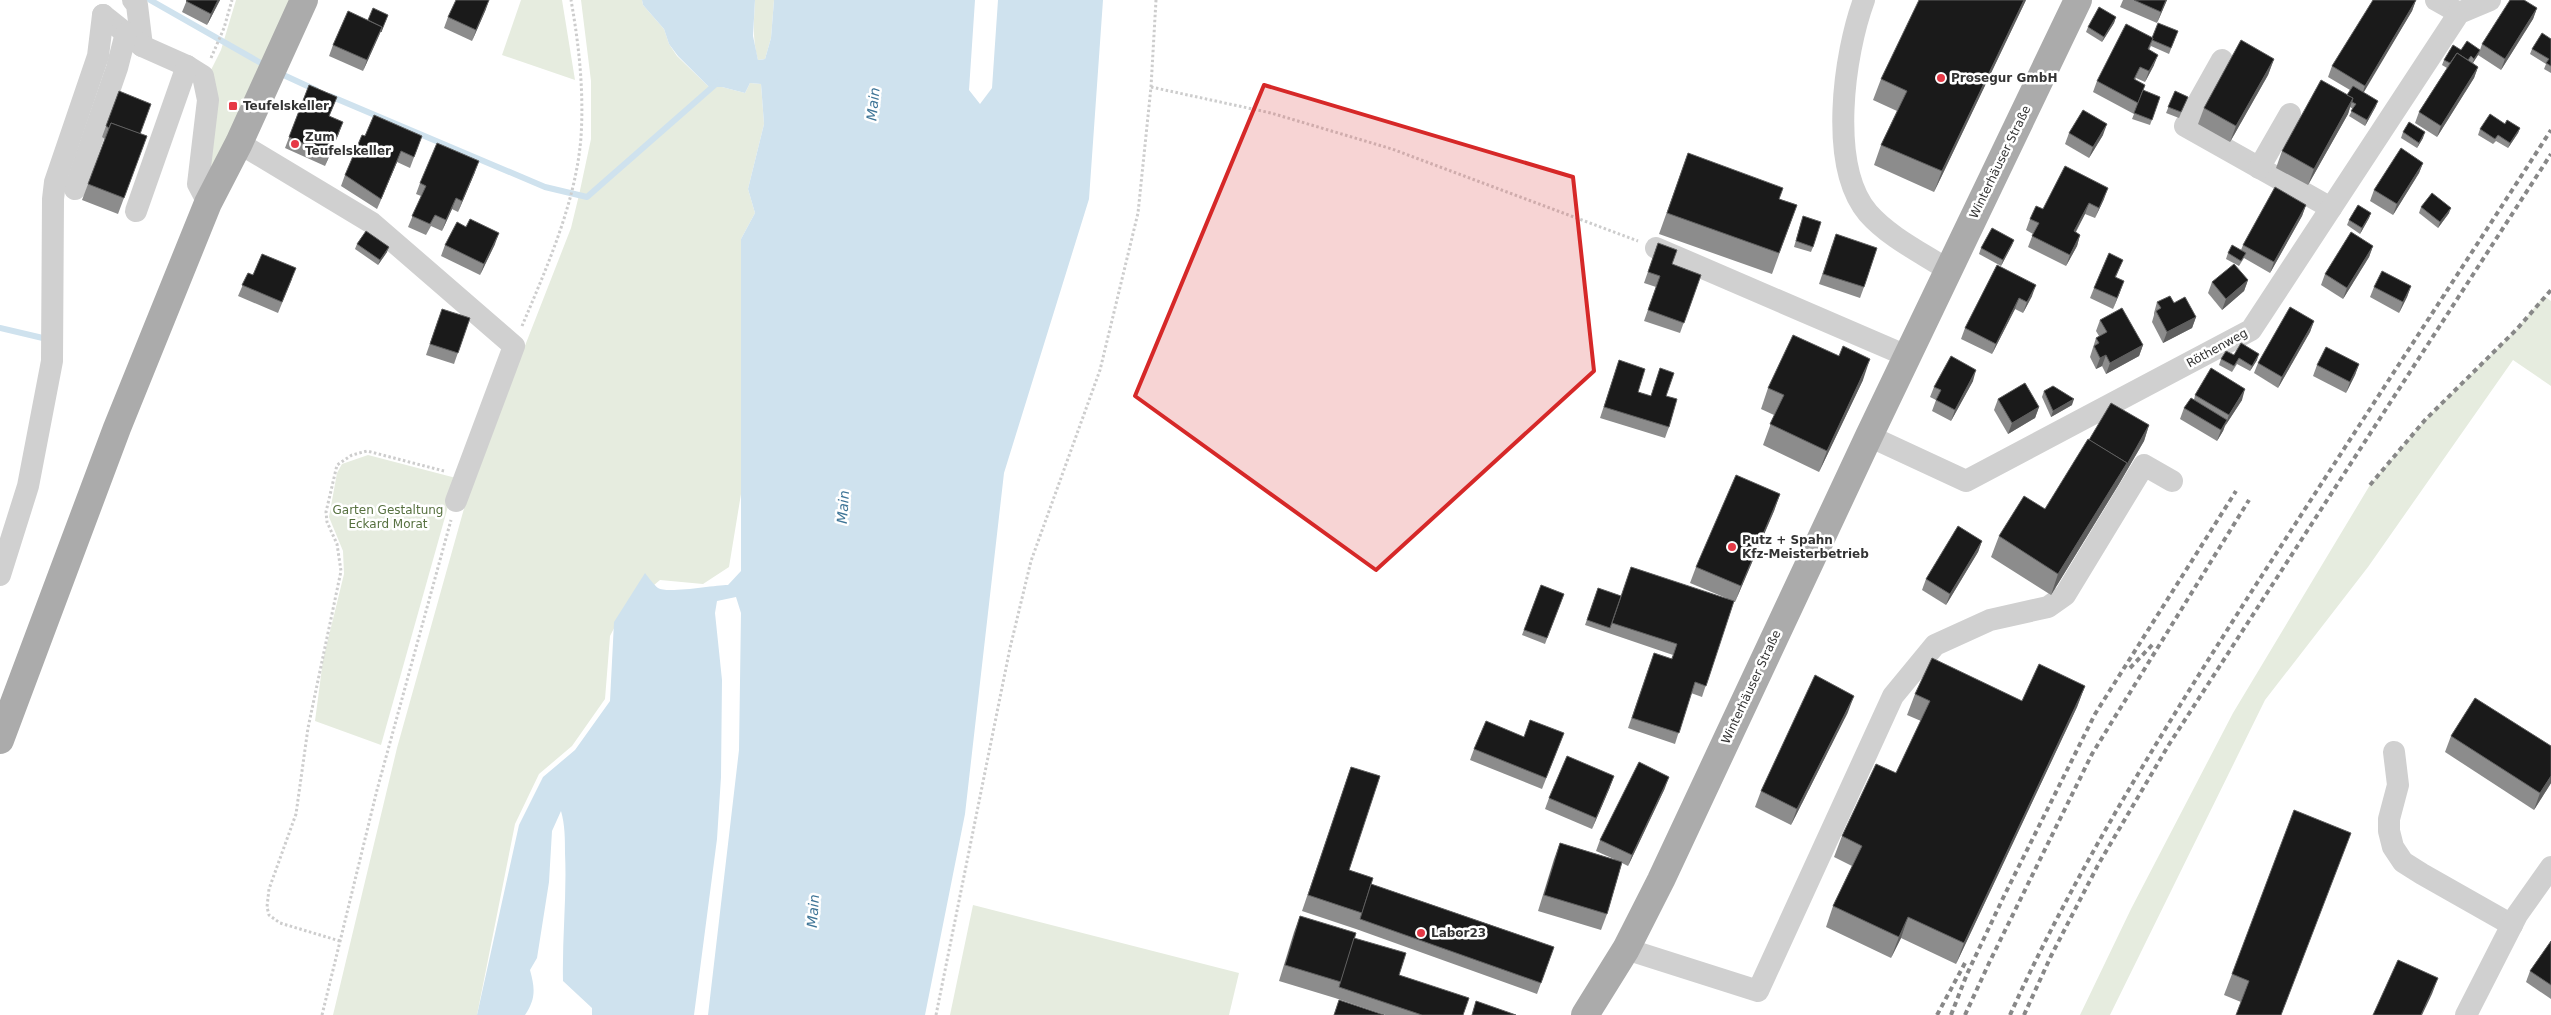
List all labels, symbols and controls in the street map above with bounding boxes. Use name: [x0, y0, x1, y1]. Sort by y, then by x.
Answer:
place label: Prosegur GmbH: [1951, 71, 2057, 85]
marker: Prosegur GmbH: [1935, 72, 1947, 84]
water label: Main: [863, 87, 883, 121]
place label: Teufelskeller: [243, 99, 329, 113]
marker: Teufelskeller: [227, 100, 239, 112]
street label: Winterhäuser Straße: [1967, 103, 2033, 221]
place label: Zum Teufelskeller: [305, 130, 391, 158]
marker: Zum Teufelskeller: [289, 138, 301, 150]
street label: Röthenweg: [2184, 326, 2250, 370]
water label: Main: [834, 490, 852, 524]
park label: Garten Gestaltung Eckard Morat: [333, 503, 443, 531]
place label: Putz + Spahn Kfz-Meisterbetrieb: [1742, 533, 1869, 561]
marker: Putz + Spahn Kfz-Meisterbetrieb: [1726, 541, 1738, 553]
street label: Winterhäuser Straße: [1718, 628, 1784, 746]
water label: Main: [804, 894, 822, 928]
place label: Labor23: [1431, 926, 1486, 940]
marker: Labor23: [1415, 927, 1427, 939]

